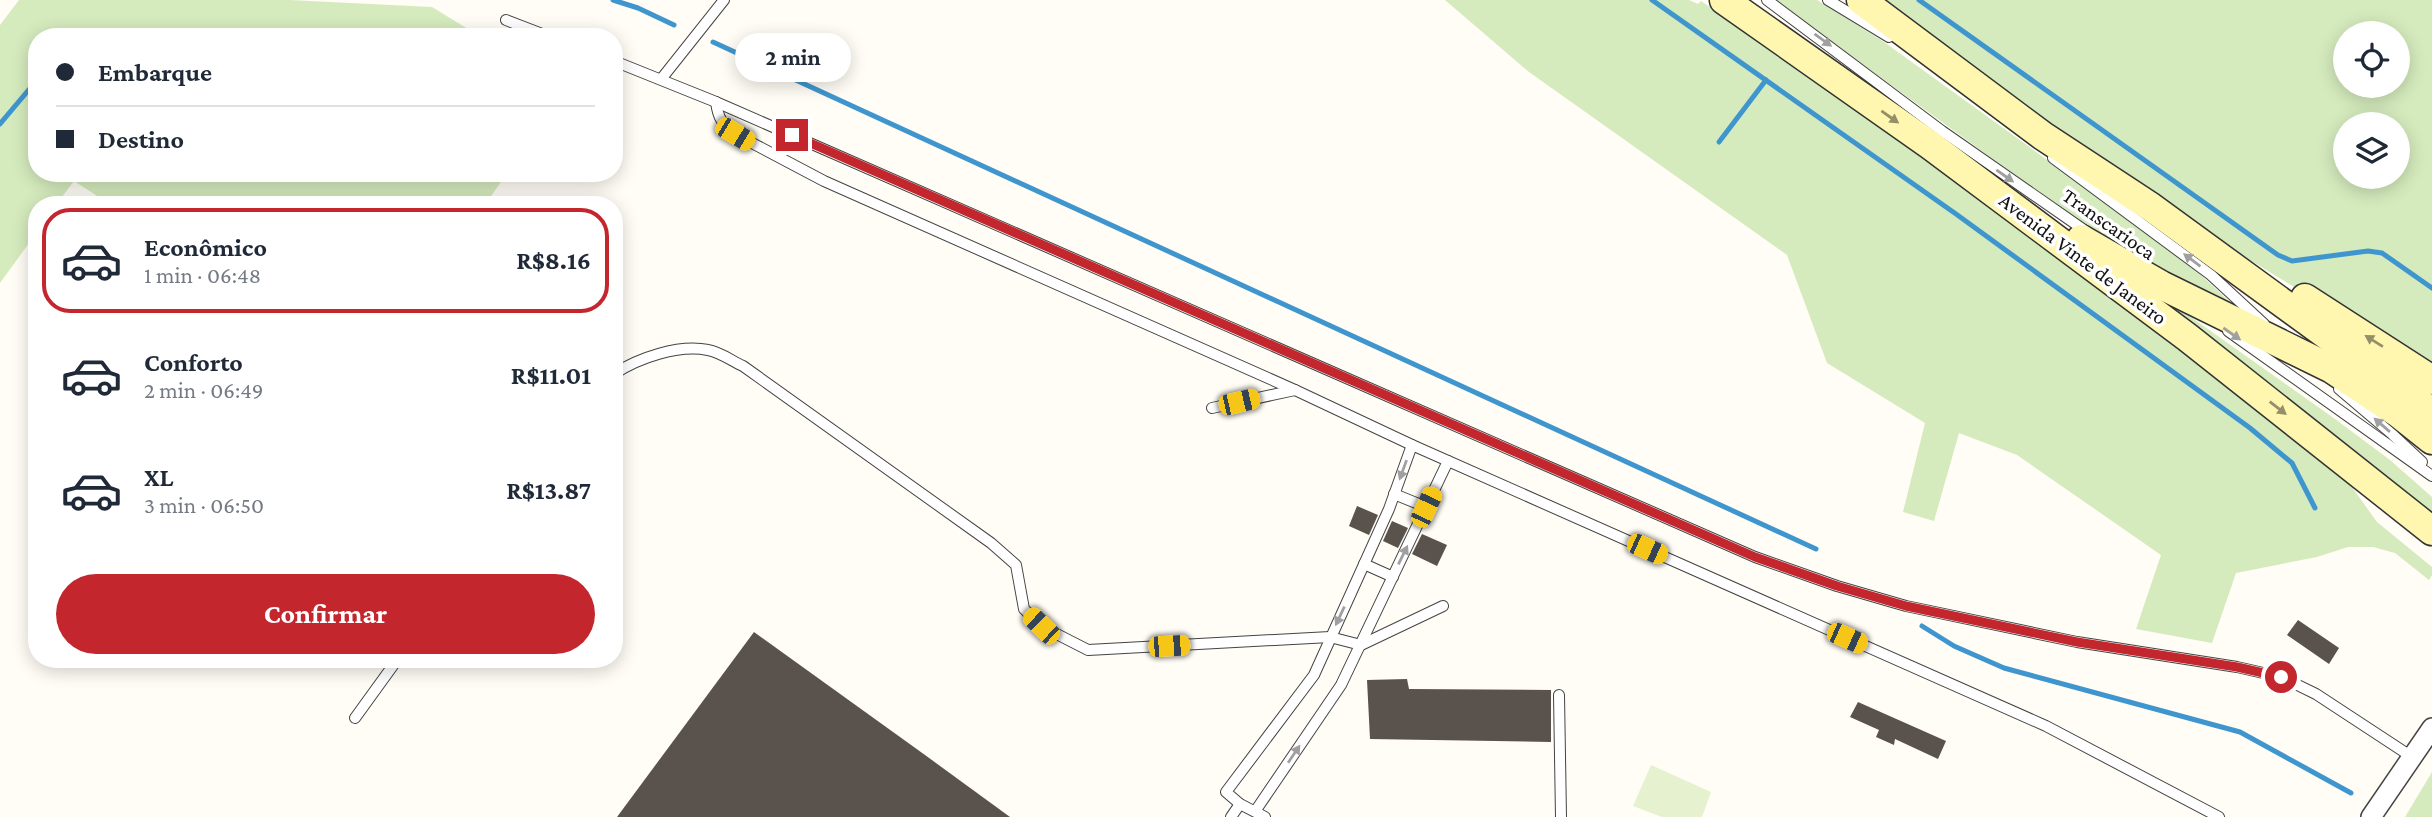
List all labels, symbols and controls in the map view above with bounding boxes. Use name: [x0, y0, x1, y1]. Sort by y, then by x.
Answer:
map controls: [2333, 21, 2410, 189]
button: locate: [2333, 21, 2410, 98]
callout: 2 min: [734, 33, 850, 82]
one-way arrow: [1814, 33, 1832, 47]
text: 2 min: [765, 44, 821, 70]
text: Embarque: [98, 58, 212, 87]
one-way arrow: [1881, 110, 1899, 124]
button: layers: [2333, 112, 2410, 189]
car: [712, 114, 759, 154]
route end: [776, 119, 808, 151]
text: Destino: [98, 125, 184, 154]
one-way arrow: [1996, 169, 2014, 183]
street label: Transcarioca: [2058, 183, 2160, 265]
street label: Avenida Vinte de Janeiro: [1994, 188, 2172, 330]
icon: car: [60, 229, 123, 292]
text: Econômico: [144, 233, 267, 262]
text: R$8.16: [516, 246, 591, 275]
one-way arrow: [2183, 254, 2201, 268]
text: 1 min · 06:48: [144, 262, 261, 288]
one-way arrow: [2223, 327, 2241, 341]
one-way arrow: [2364, 335, 2383, 348]
icon: car: [60, 344, 123, 407]
text: Conforto: [144, 348, 243, 377]
text: R$11.01: [511, 361, 591, 390]
text: 2 min · 06:49: [144, 377, 263, 403]
car: [1217, 387, 1262, 417]
one-way arrow: [2268, 400, 2286, 415]
one-way arrow: [2374, 418, 2391, 433]
icon: car: [60, 459, 123, 522]
one-way arrow: [1397, 459, 1408, 480]
text: XL: [144, 463, 173, 492]
text: R$13.87: [506, 476, 591, 505]
car: [1408, 484, 1445, 530]
text: 3 min · 06:50: [144, 492, 264, 518]
car: [1624, 531, 1671, 567]
one-way arrow: [1398, 545, 1409, 565]
button: Confirmar: [56, 574, 595, 654]
car: [1019, 604, 1064, 648]
one-way arrow: [1334, 606, 1346, 626]
car: [1824, 620, 1871, 656]
car: [1148, 634, 1191, 658]
route start: [2265, 661, 2297, 693]
one-way arrow: [1287, 745, 1301, 763]

